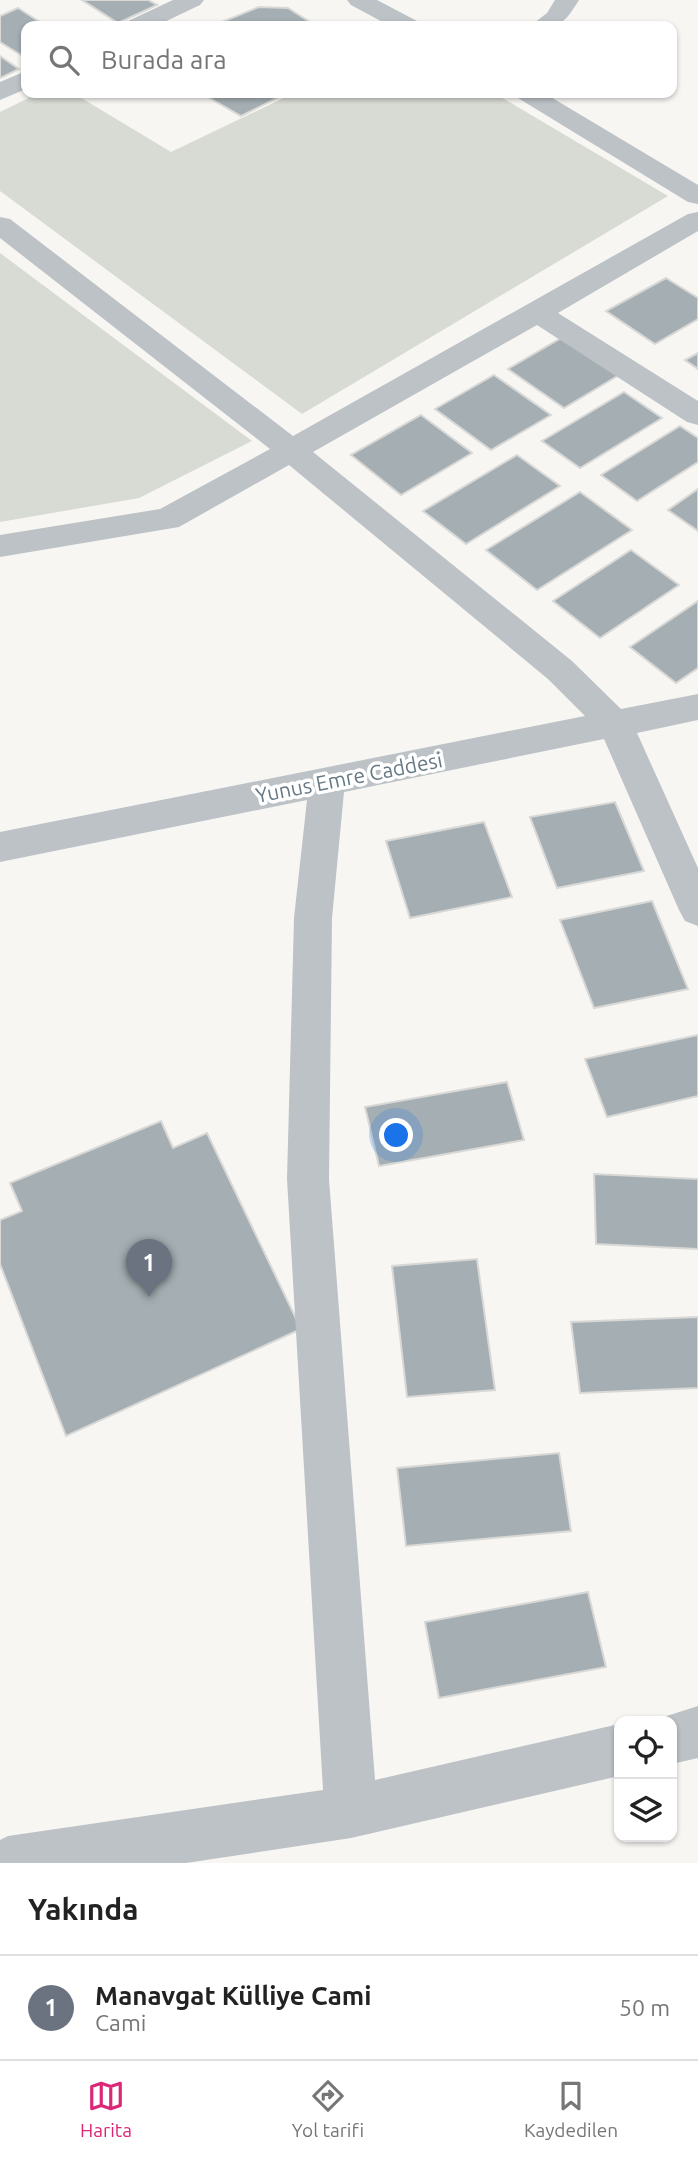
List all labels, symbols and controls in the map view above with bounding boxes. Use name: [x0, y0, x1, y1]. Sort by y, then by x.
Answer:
search box: [21, 21, 677, 98]
icon: search: [45, 41, 83, 79]
text: Burada ara: [101, 45, 227, 74]
street label: Yunus Emre Caddesi: [253, 747, 444, 807]
your location: [379, 1118, 413, 1152]
pin: 1: [126, 1239, 172, 1297]
map controls: [614, 1716, 677, 1842]
button: locate: [614, 1716, 677, 1779]
button: layers: [614, 1779, 677, 1842]
text: Yakında: [28, 1892, 139, 1926]
text: Manavgat Külliye Cami: [95, 1981, 371, 2010]
text: 1: [45, 1995, 57, 2020]
text: 50 m: [619, 1995, 670, 2020]
text: Cami: [95, 2010, 146, 2035]
tab: Harita: [80, 2077, 132, 2141]
tab: Yol tarifi: [292, 2077, 364, 2141]
tab: Kaydedilen: [524, 2077, 618, 2141]

